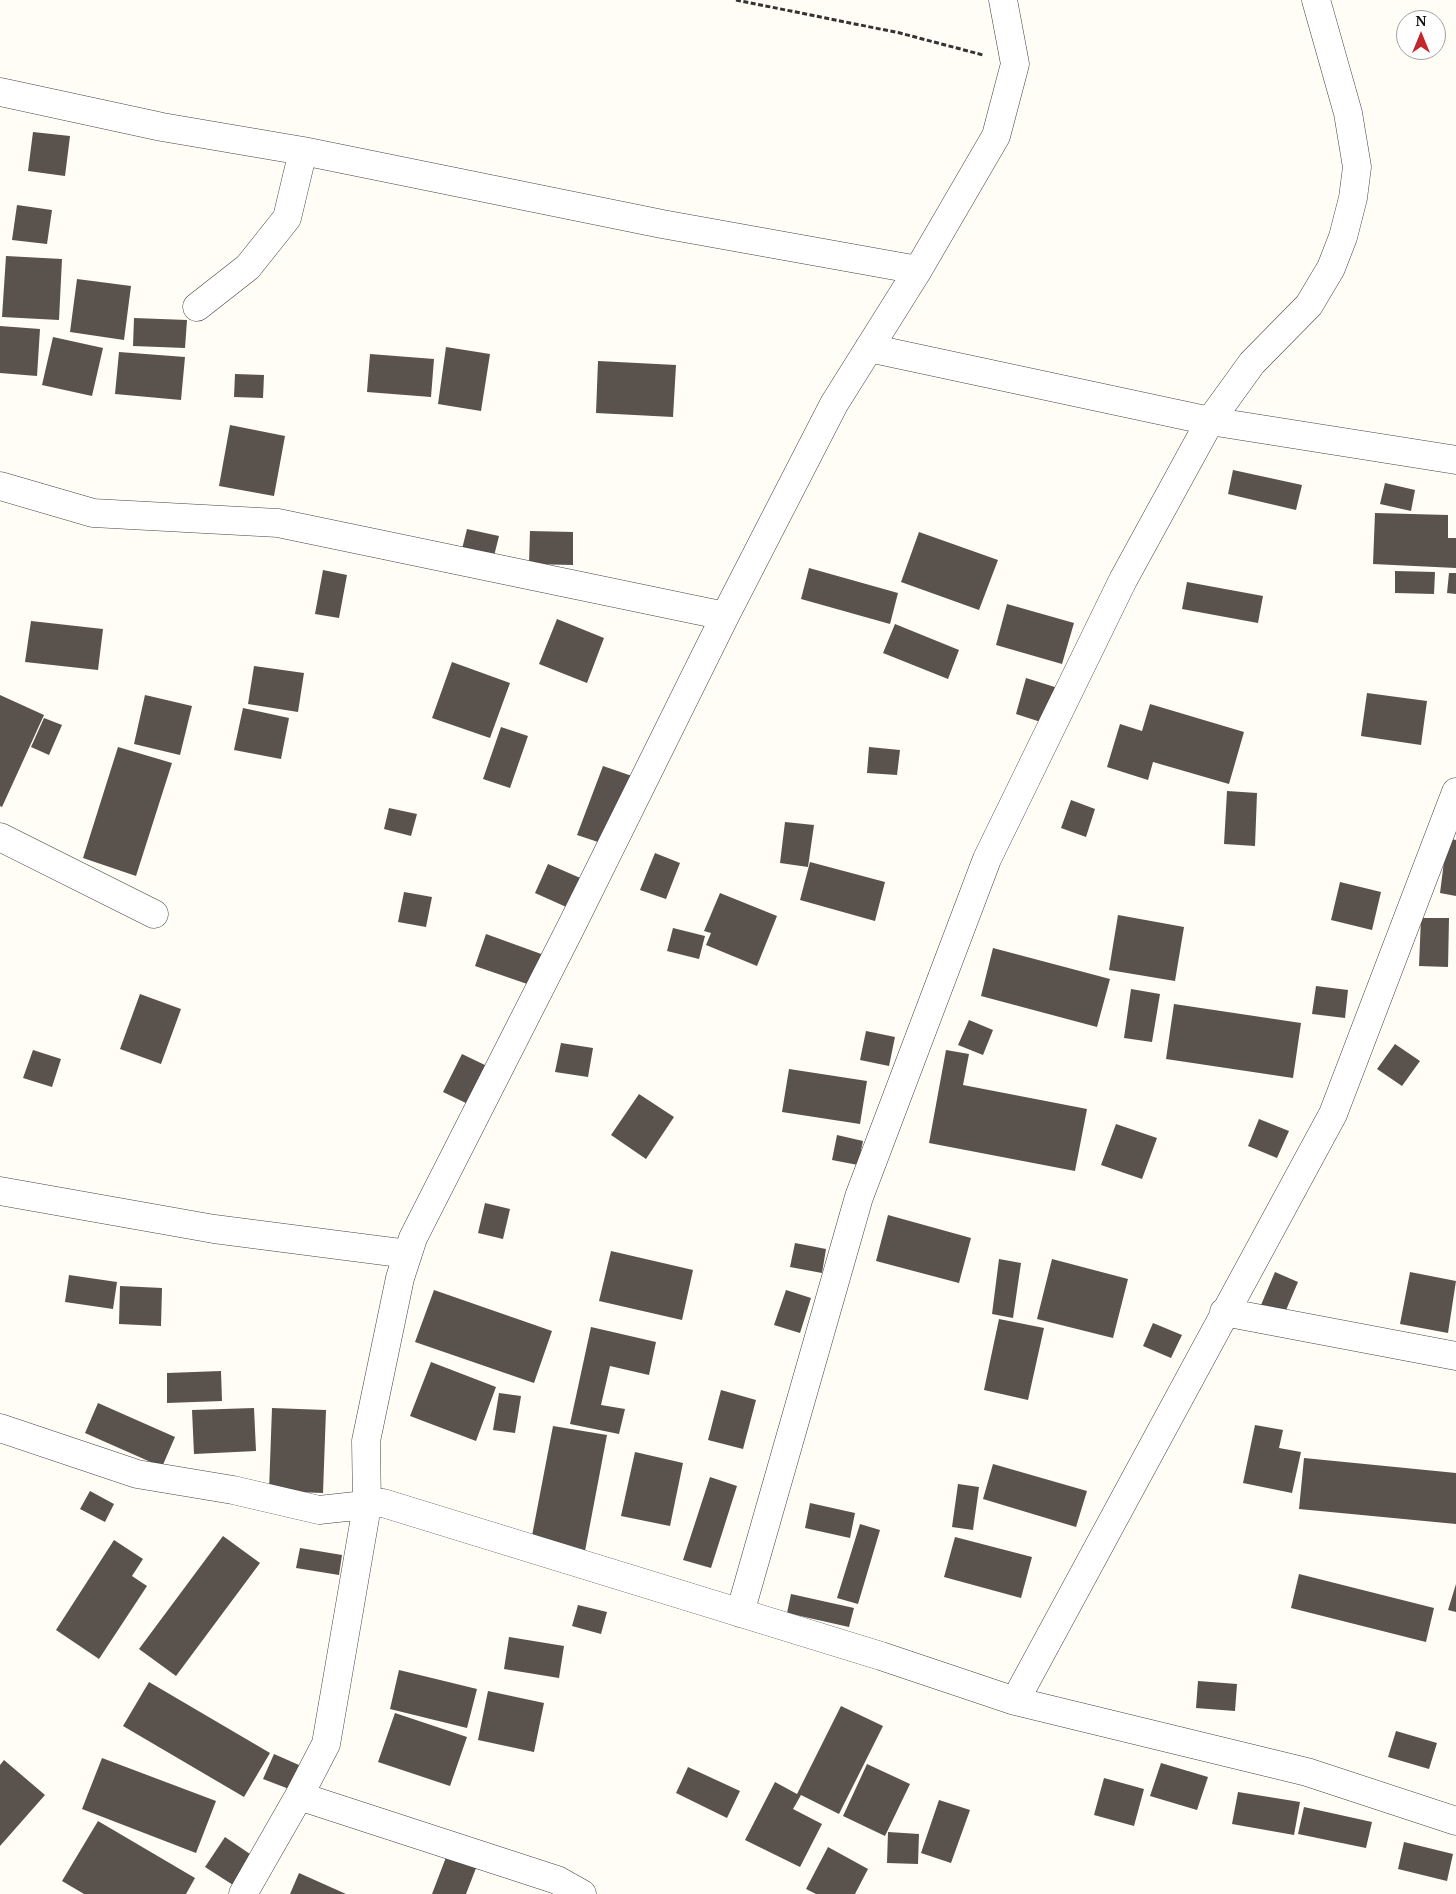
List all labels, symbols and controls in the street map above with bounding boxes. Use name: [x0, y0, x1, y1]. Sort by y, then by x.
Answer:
north arrow: [1396, 10, 1446, 60]
text: N: [1415, 11, 1427, 30]

